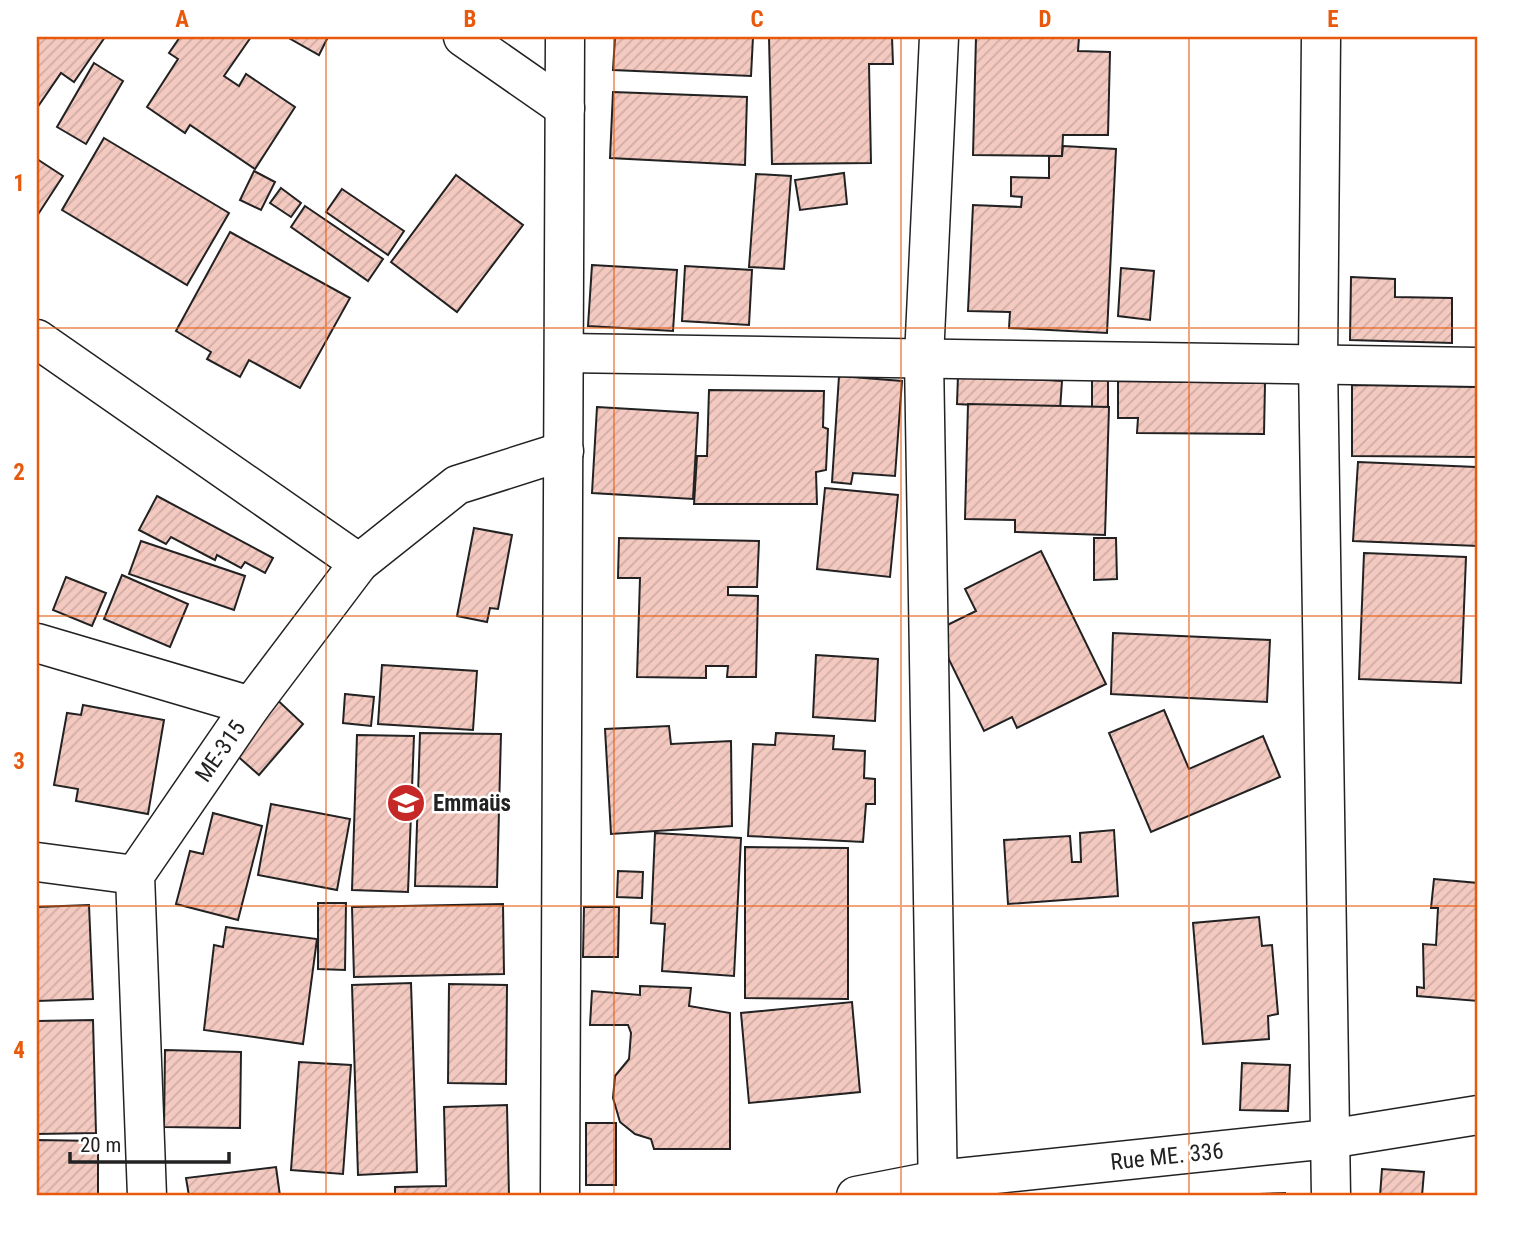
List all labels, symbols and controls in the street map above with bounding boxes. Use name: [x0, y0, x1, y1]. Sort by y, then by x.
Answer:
text: A: [175, 6, 189, 33]
text: B: [464, 6, 476, 33]
text: C: [750, 6, 764, 33]
text: D: [1039, 6, 1052, 33]
text: E: [1327, 6, 1339, 33]
text: 1: [13, 170, 25, 197]
text: 2: [13, 459, 25, 486]
street label: ME-315: [190, 715, 251, 787]
text: 3: [13, 748, 25, 775]
school or university icon: Emmaüs: [385, 782, 427, 824]
place label: Emmaüs: [433, 790, 511, 817]
text: 4: [13, 1037, 25, 1064]
scale bar: [70, 1121, 229, 1165]
text: 20 m: [80, 1133, 121, 1157]
street label: Rue ME. 336: [1109, 1137, 1225, 1176]

